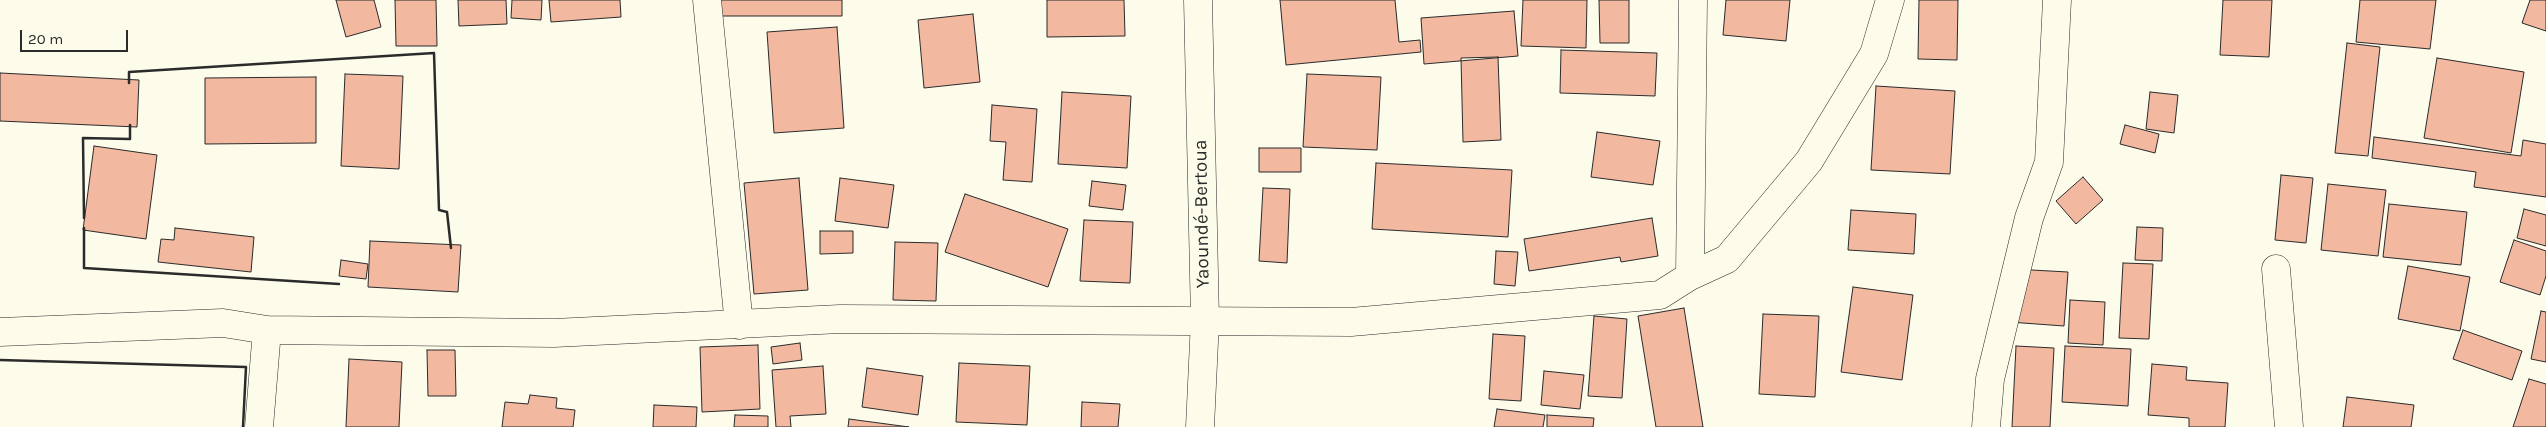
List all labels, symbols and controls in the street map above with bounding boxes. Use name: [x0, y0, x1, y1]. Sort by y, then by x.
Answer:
scale bar: [22, 20, 130, 52]
text: 20 m: [28, 30, 63, 48]
street label: Yaoundé-Bertoua: [1189, 139, 1215, 289]

